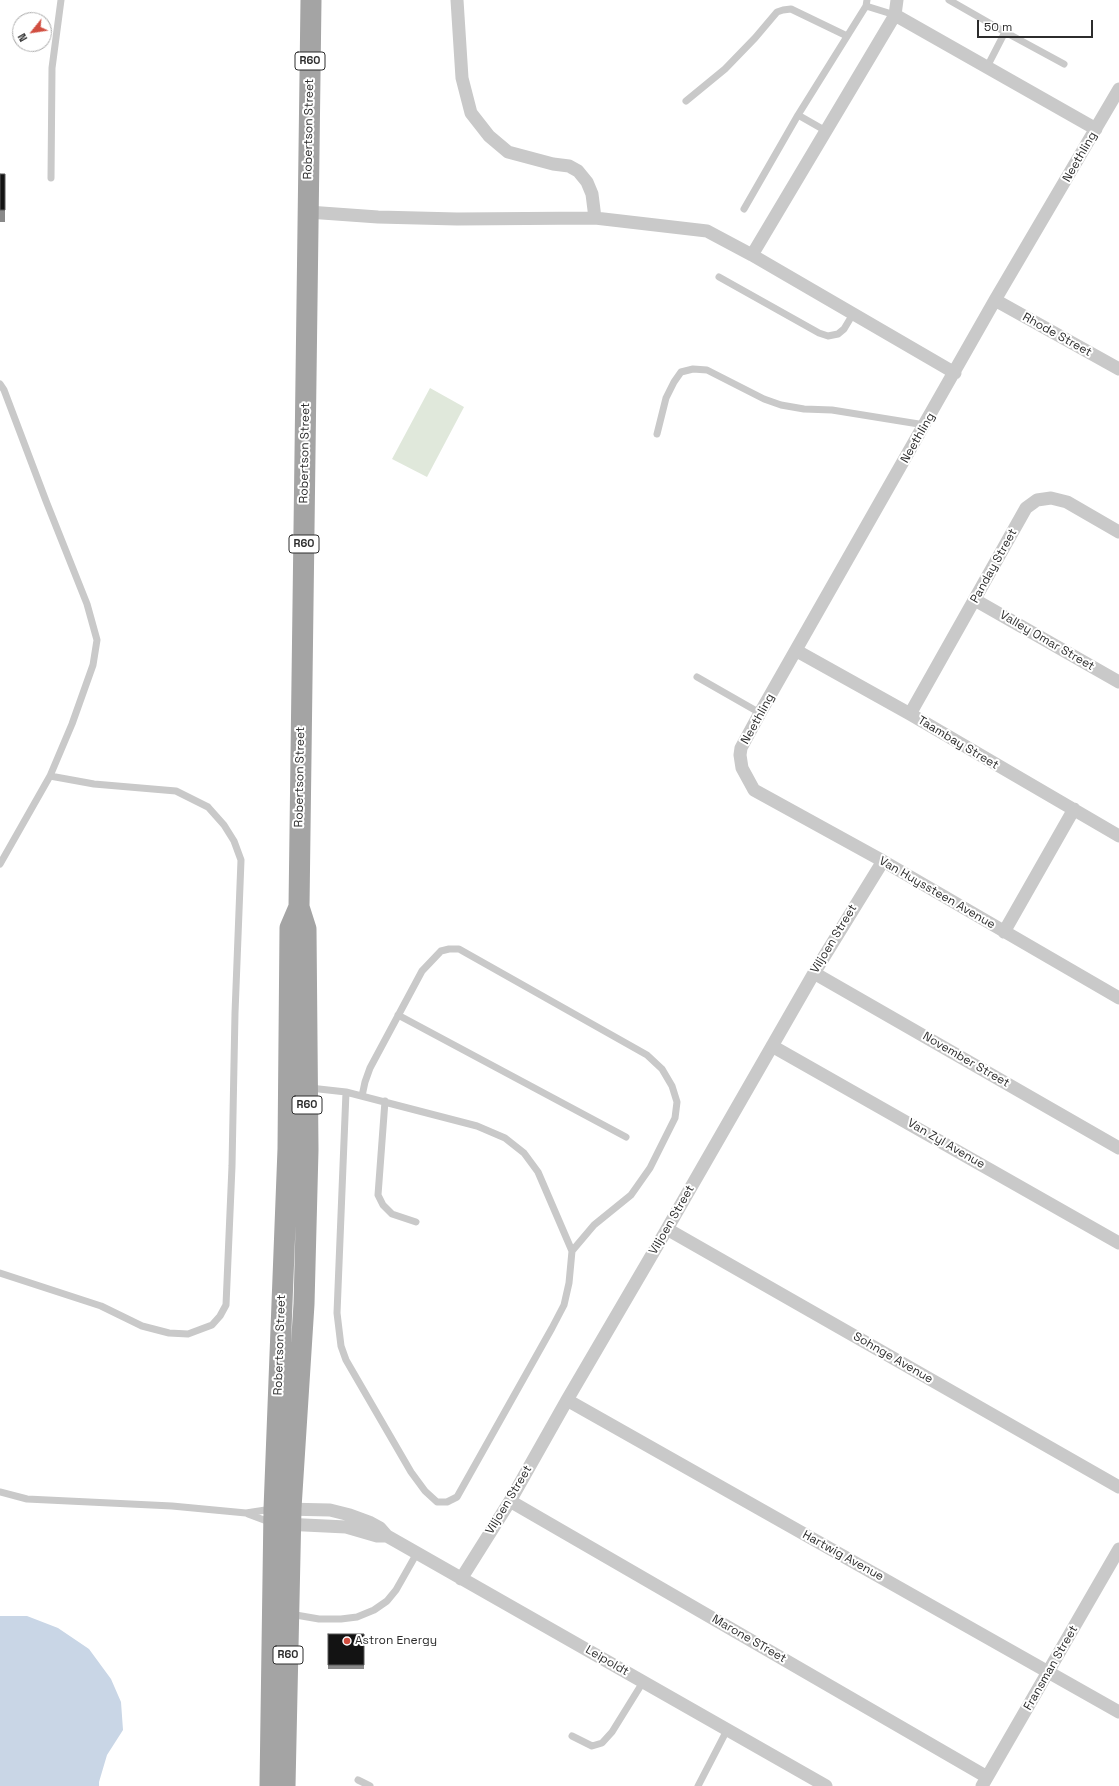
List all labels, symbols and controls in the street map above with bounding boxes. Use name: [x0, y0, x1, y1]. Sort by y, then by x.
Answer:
north arrow: [12, 12, 52, 52]
scale bar: [979, 12, 1095, 38]
text: 50 m: [984, 19, 1012, 35]
text: N: [15, 31, 30, 44]
road number: R60: [295, 52, 325, 70]
street label: Robertson Street: [301, 79, 317, 179]
street label: Neethling: [1060, 129, 1100, 185]
street label: Rhode Street: [1020, 310, 1094, 360]
street label: Robertson Street: [297, 403, 313, 503]
street label: Neethling: [898, 410, 938, 466]
street label: Panday Street: [968, 526, 1020, 606]
road number: R60: [289, 535, 319, 553]
street label: Valley Omar Street: [997, 608, 1097, 674]
street label: Neethling: [738, 691, 778, 747]
street label: Taambay Street: [915, 713, 1001, 773]
street label: Robertson Street: [292, 727, 308, 827]
street label: Van Huyssteen Avenue: [876, 854, 998, 932]
street label: Viljoen Street: [808, 902, 860, 976]
street label: November Street: [920, 1029, 1012, 1091]
road number: R60: [292, 1096, 322, 1114]
street label: Van Zyl Avenue: [905, 1116, 987, 1172]
street label: Viljoen Street: [646, 1183, 698, 1257]
street label: Robertson Street: [271, 1294, 289, 1396]
street label: Sohnge Avenue: [851, 1329, 935, 1387]
street label: Viljoen Street: [483, 1463, 535, 1537]
street label: Hartwig Avenue: [800, 1528, 886, 1584]
street label: Marone STreet: [709, 1612, 789, 1666]
street label: Fransman Street: [1021, 1623, 1081, 1713]
place label: Astron Energy: [355, 1634, 437, 1648]
marker: Astron Energy: [342, 1636, 352, 1646]
street label: Leipoldt: [583, 1643, 631, 1679]
road number: R60: [273, 1646, 303, 1664]

